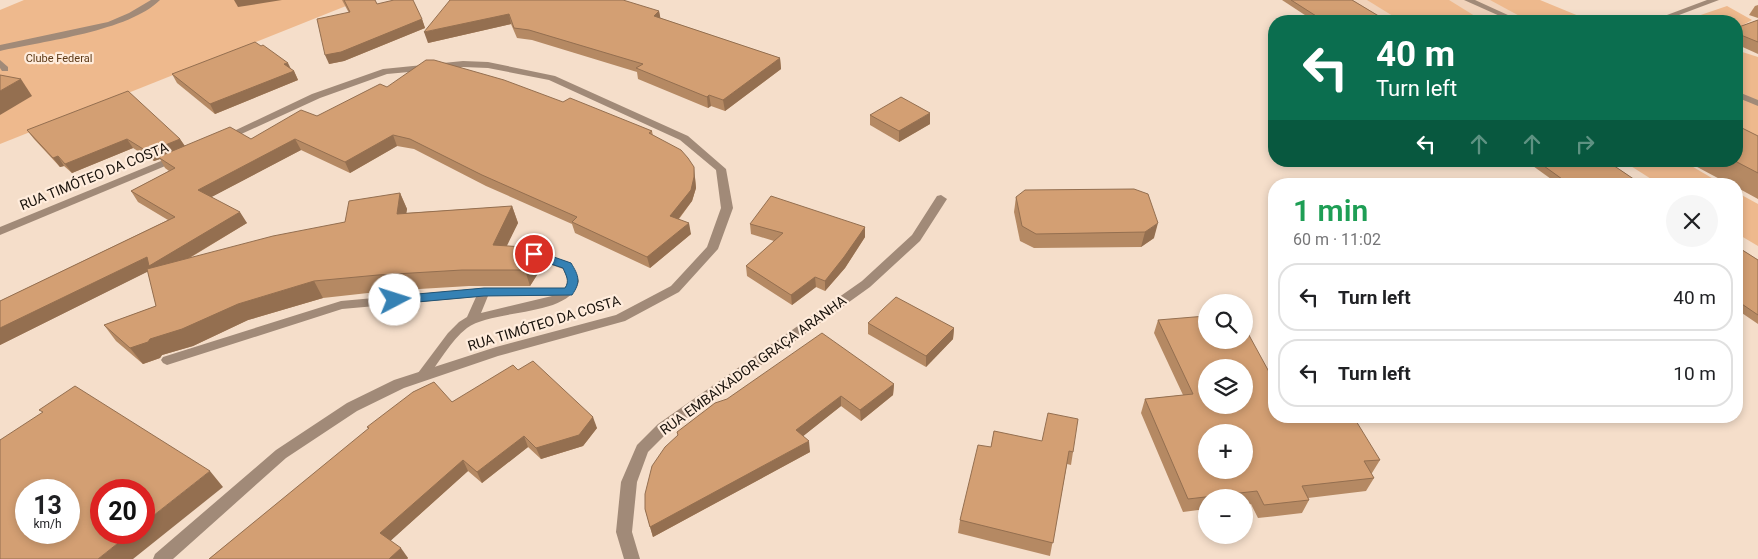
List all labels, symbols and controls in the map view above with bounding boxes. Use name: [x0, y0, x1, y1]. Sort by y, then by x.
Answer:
text: 40 m: [1376, 34, 1455, 75]
icon: left: [1293, 35, 1358, 100]
park label: Clube Federal: [26, 52, 92, 65]
text: Turn left: [1376, 76, 1457, 101]
icon: left: [1412, 130, 1440, 158]
icon: ahead: [1465, 130, 1493, 158]
icon: ahead: [1518, 130, 1546, 158]
icon: right: [1571, 130, 1599, 158]
street label: RUA TIMÓTEO DA COSTA: [17, 138, 171, 213]
text: 1 min: [1293, 193, 1368, 228]
button: close: [1666, 195, 1718, 247]
text: 60 m · 11:02: [1293, 230, 1381, 249]
pin: [513, 233, 555, 275]
icon: arrive: [520, 240, 548, 268]
position arrow: [368, 273, 420, 325]
icon: left: [1295, 283, 1323, 311]
text: Turn left: [1338, 286, 1411, 309]
text: 40 m: [1673, 286, 1716, 309]
street label: RUA TIMÓTEO DA COSTA: [465, 291, 622, 354]
street label: RUA EMBAIXADOR GRAÇA ARANHA: [657, 292, 849, 438]
map controls: [1198, 294, 1253, 544]
button: search: [1198, 294, 1253, 349]
button: layers: [1198, 359, 1253, 414]
icon: left: [1295, 359, 1323, 387]
text: Turn left: [1338, 362, 1411, 385]
text: 10 m: [1673, 362, 1716, 385]
button: +: [1198, 424, 1253, 479]
speed limit sign: 20: [90, 479, 155, 544]
button: −: [1198, 489, 1253, 544]
text: 13: [33, 491, 62, 520]
text: km/h: [33, 517, 62, 531]

